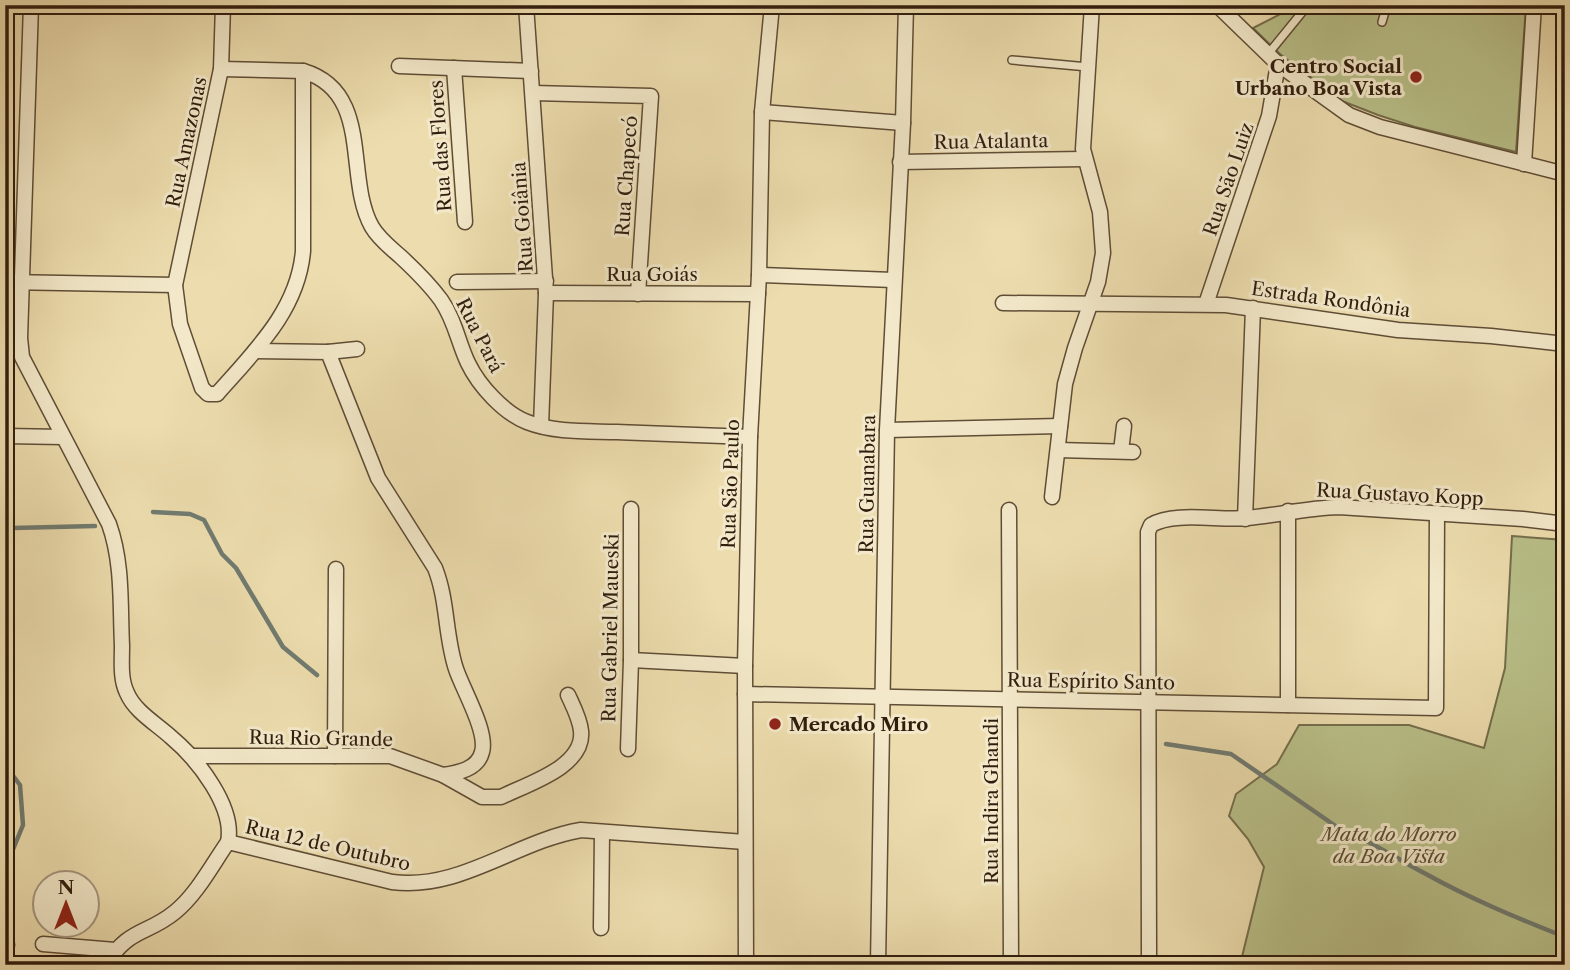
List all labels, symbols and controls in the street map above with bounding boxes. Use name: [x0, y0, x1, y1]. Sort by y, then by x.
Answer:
place label: Centro Social Urbano Boa Vista: [1235, 55, 1403, 100]
marker: Centro Social Urbano Boa Vista: [1408, 69, 1424, 85]
street label: Rua Amazonas: [161, 75, 212, 210]
street label: Rua das Flores: [424, 79, 457, 212]
street label: Rua Chapecó: [611, 115, 642, 237]
street label: Rua São Luiz: [1198, 120, 1259, 239]
street label: Rua Atalanta: [934, 129, 1048, 154]
street label: Rua Goiânia: [507, 161, 538, 273]
street label: Rua Goiás: [606, 263, 698, 286]
street label: Estrada Rondônia: [1250, 277, 1412, 322]
street label: Rua Pará: [451, 294, 508, 376]
street label: Rua Guanabara: [855, 414, 880, 554]
street label: Rua São Paulo: [717, 419, 744, 549]
street label: Rua Gustavo Kopp: [1316, 479, 1484, 510]
street label: Rua Gabriel Maueski: [597, 533, 624, 723]
street label: Rua Espírito Santo: [1007, 669, 1175, 694]
place label: Mercado Miro: [789, 713, 928, 736]
marker: Mercado Miro: [767, 716, 783, 732]
street label: Rua Indira Ghandi: [980, 718, 1003, 884]
street label: Rua Rio Grande: [249, 726, 393, 751]
street label: Rua 12 de Outubro: [243, 815, 413, 876]
park label: Mata do Morro da Boa Vista: [1320, 823, 1456, 868]
north arrow: [32, 869, 102, 939]
text: N: [58, 876, 74, 899]

